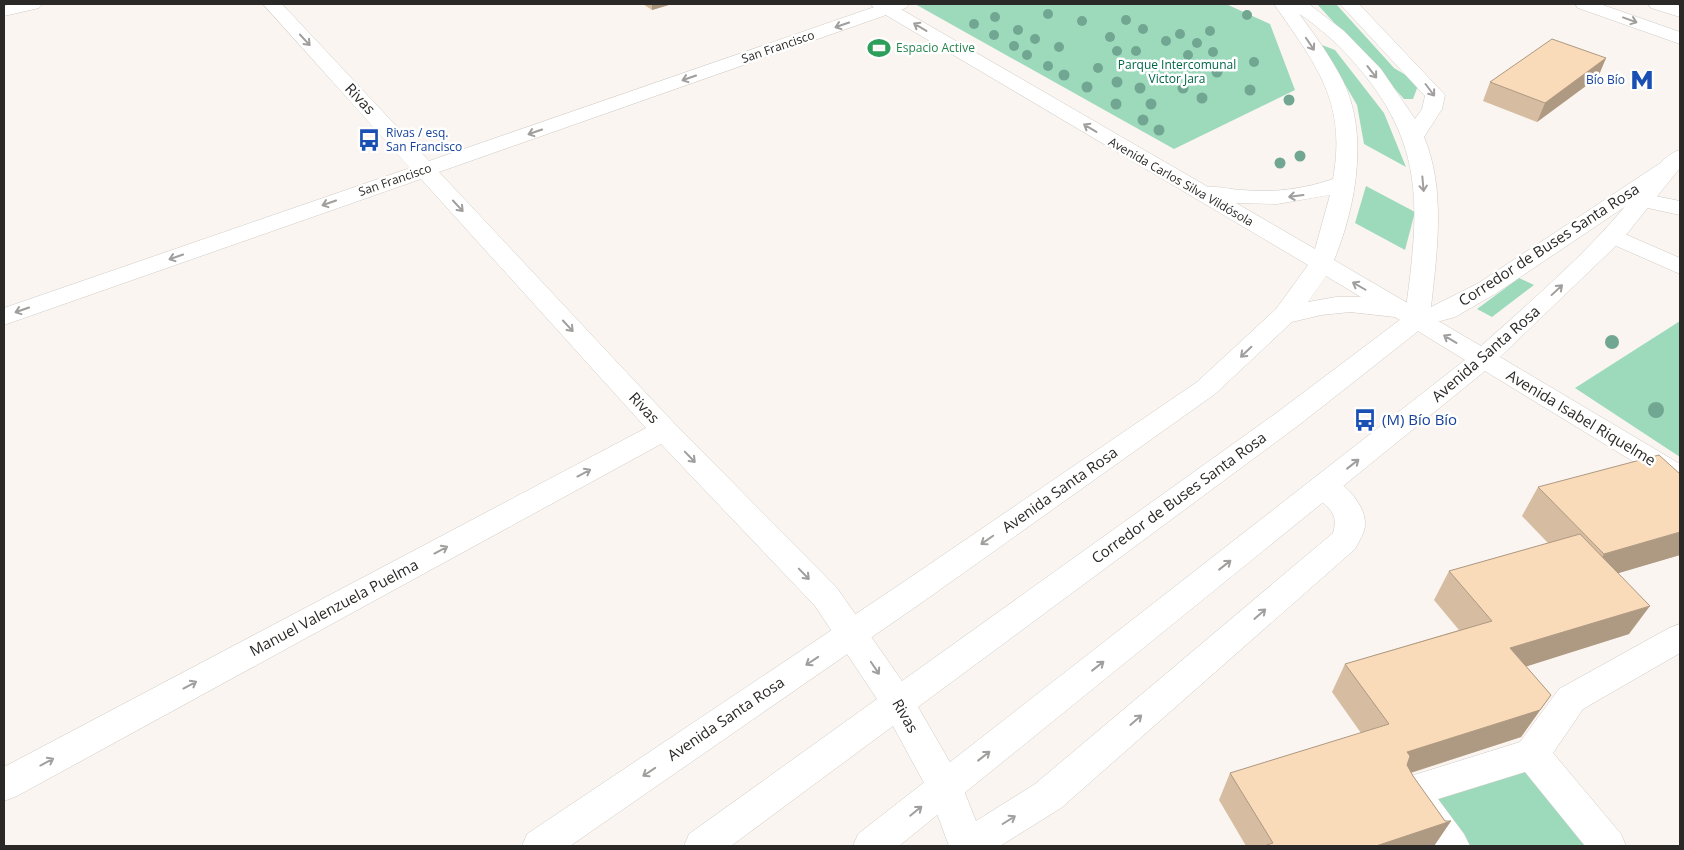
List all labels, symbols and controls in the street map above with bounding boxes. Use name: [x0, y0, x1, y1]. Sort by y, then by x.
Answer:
one-way arrow: [1622, 16, 1638, 25]
one-way arrow: [835, 21, 851, 30]
one-way arrow: [913, 22, 927, 32]
street label: San Francisco: [739, 26, 817, 67]
one-way arrow: [299, 33, 311, 46]
sports icon: Espacio Active: [866, 35, 892, 61]
one-way arrow: [1305, 37, 1315, 51]
place label: Espacio Active: [896, 39, 975, 56]
park label: Parque Intercomunal Victor Jara: [1118, 56, 1236, 87]
one-way arrow: [1367, 65, 1378, 78]
metro station icon: Bío Bío: [1629, 67, 1655, 93]
place label: Bío Bío: [1586, 71, 1625, 88]
one-way arrow: [682, 74, 697, 83]
street label: Rivas: [341, 78, 380, 118]
one-way arrow: [1425, 83, 1435, 97]
one-way arrow: [1083, 122, 1097, 132]
place label: Rivas / esq. San Francisco: [386, 124, 462, 155]
bus stop icon: Rivas / esq. San Francisco: [356, 127, 382, 153]
one-way arrow: [528, 127, 544, 137]
street label: Avenida Carlos Silva Vildósola: [1106, 133, 1257, 230]
street label: San Francisco: [356, 159, 434, 200]
one-way arrow: [1418, 176, 1428, 192]
street label: Corredor de Buses Santa Rosa: [1454, 178, 1643, 310]
one-way arrow: [1289, 191, 1305, 201]
one-way arrow: [322, 199, 338, 208]
one-way arrow: [452, 199, 464, 212]
one-way arrow: [169, 253, 184, 262]
one-way arrow: [1353, 280, 1367, 290]
one-way arrow: [1551, 284, 1564, 296]
street label: Avenida Santa Rosa: [1427, 301, 1544, 406]
one-way arrow: [15, 306, 31, 315]
one-way arrow: [562, 319, 574, 332]
one-way arrow: [1443, 333, 1457, 343]
one-way arrow: [1240, 346, 1252, 359]
street label: Avenida Isabel Riquelme: [1503, 365, 1660, 470]
street label: Rivas: [625, 387, 664, 427]
bus stop icon: (M) Bío Bío: [1352, 407, 1378, 433]
place label: (M) Bío Bío: [1382, 409, 1457, 429]
street label: Corredor de Buses Santa Rosa: [1087, 427, 1270, 567]
street label: Avenida Santa Rosa: [998, 442, 1121, 537]
one-way arrow: [684, 451, 696, 464]
one-way arrow: [1346, 458, 1359, 469]
one-way arrow: [576, 468, 591, 477]
one-way arrow: [981, 535, 995, 545]
one-way arrow: [433, 545, 448, 555]
street label: Manuel Valenzuela Puelma: [246, 554, 421, 660]
one-way arrow: [1219, 559, 1232, 570]
one-way arrow: [798, 568, 810, 580]
one-way arrow: [1253, 608, 1266, 619]
one-way arrow: [805, 656, 819, 666]
one-way arrow: [1091, 660, 1104, 671]
one-way arrow: [870, 661, 880, 675]
street label: Avenida Santa Rosa: [663, 672, 788, 765]
one-way arrow: [182, 680, 197, 690]
street label: Rivas: [888, 695, 924, 736]
one-way arrow: [1130, 714, 1143, 725]
one-way arrow: [977, 751, 990, 762]
one-way arrow: [39, 757, 54, 767]
one-way arrow: [642, 767, 656, 777]
one-way arrow: [909, 805, 922, 816]
one-way arrow: [1002, 815, 1016, 825]

